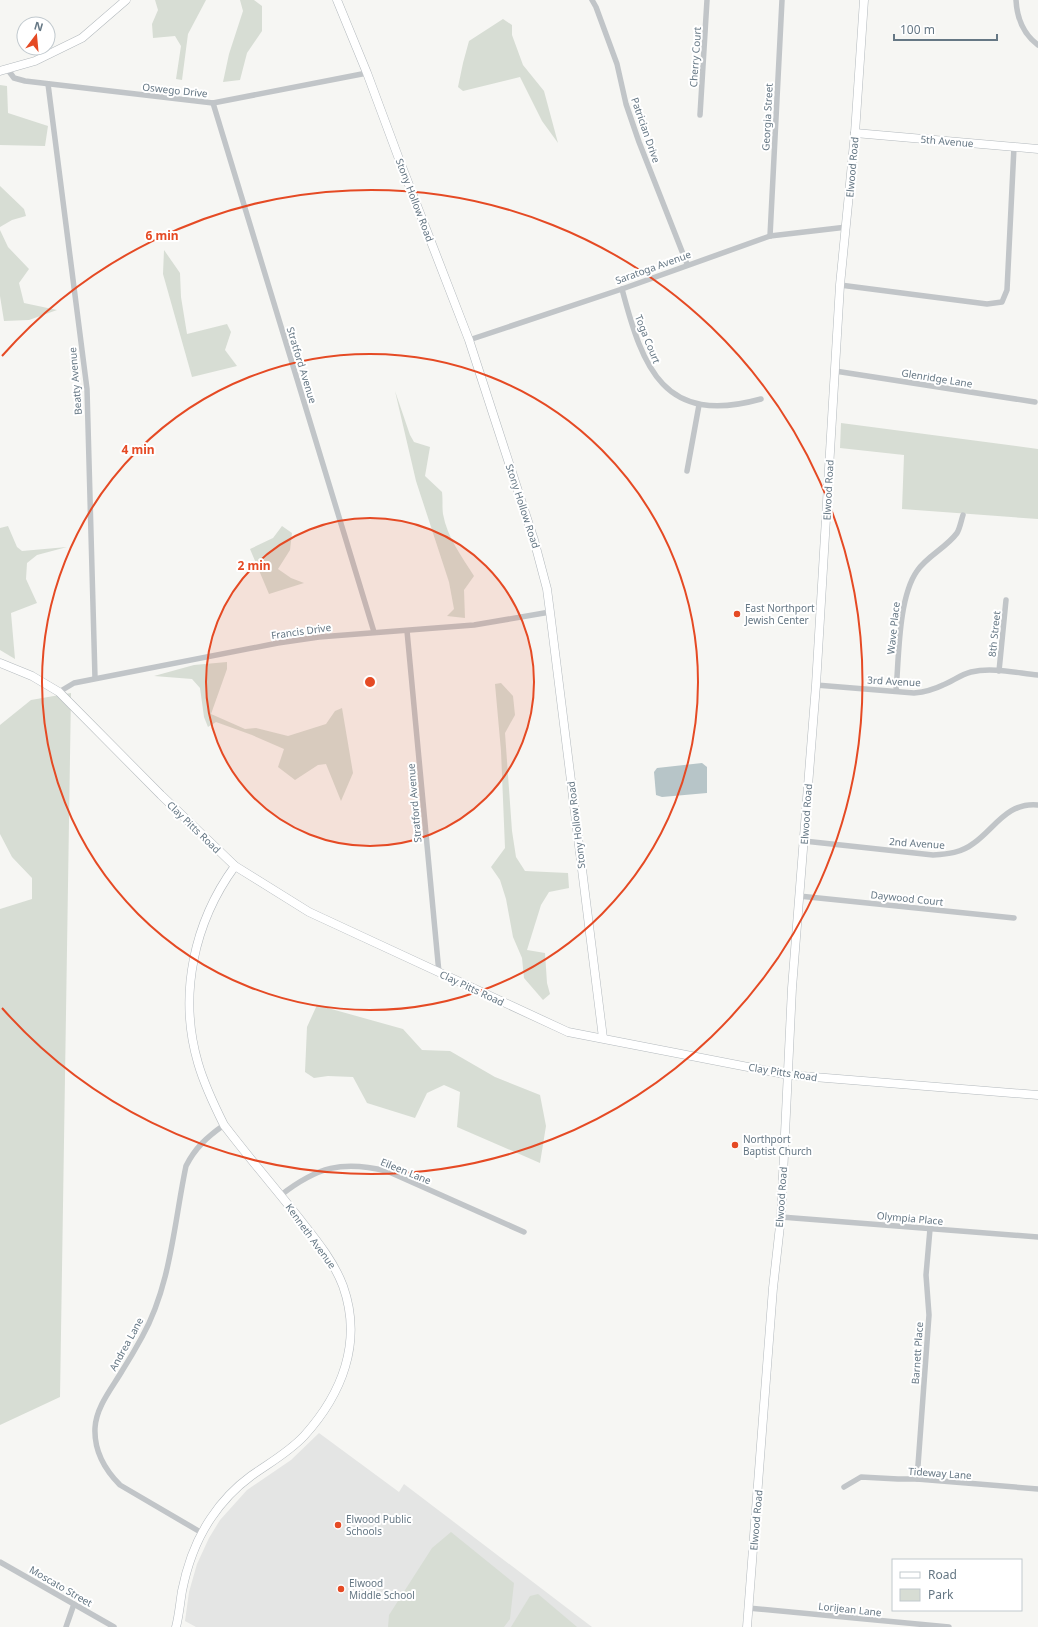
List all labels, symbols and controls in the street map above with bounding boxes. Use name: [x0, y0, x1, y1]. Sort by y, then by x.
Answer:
north arrow: [16, 16, 56, 56]
scale bar: [894, 16, 997, 42]
text: N: [33, 17, 45, 34]
text: 100 m: [900, 21, 935, 38]
street label: Cherry Court: [686, 26, 704, 88]
street label: Oswego Drive: [142, 80, 209, 100]
street label: Georgia Street: [758, 82, 776, 151]
street label: Patrician Drive: [628, 95, 664, 165]
street label: 5th Avenue: [920, 132, 974, 150]
street label: Elwood Road: [842, 136, 862, 198]
street label: Stony Hollow Road: [393, 156, 437, 244]
text: 6 min: [145, 227, 179, 244]
street label: Saratoga Avenue: [613, 247, 693, 287]
street label: Toga Court: [632, 312, 664, 366]
street label: Stratford Avenue: [284, 325, 320, 405]
street label: Beatty Avenue: [65, 346, 85, 415]
street label: Glenridge Lane: [901, 365, 974, 391]
text: 4 min: [121, 441, 155, 458]
street label: Elwood Road: [819, 459, 837, 521]
street label: Stony Hollow Road: [503, 462, 543, 550]
text: 2 min: [237, 557, 271, 574]
place label: East Northport Jewish Center: [744, 601, 815, 627]
street label: Wave Place: [883, 601, 903, 655]
marker: East Northport Jewish Center: [732, 609, 742, 619]
street label: 8th Street: [985, 610, 1003, 658]
street label: Francis Drive: [270, 620, 332, 642]
street label: 3rd Avenue: [867, 673, 921, 689]
centre of rings: [363, 675, 377, 689]
street label: Stratford Avenue: [404, 762, 424, 843]
street label: Stony Hollow Road: [564, 780, 588, 870]
street label: Elwood Road: [797, 783, 815, 845]
street label: Clay Pitts Road: [164, 798, 224, 856]
street label: 2nd Avenue: [889, 834, 946, 852]
street label: Daywood Court: [870, 887, 944, 909]
street label: Clay Pitts Road: [438, 967, 506, 1009]
street label: Clay Pitts Road: [748, 1060, 818, 1084]
place label: Northport Baptist Church: [743, 1132, 812, 1158]
marker: Northport Baptist Church: [730, 1140, 740, 1150]
street label: Eileen Lane: [379, 1154, 434, 1188]
street label: Elwood Road: [772, 1166, 790, 1228]
street label: Kenneth Avenue: [283, 1201, 340, 1272]
street label: Olympia Place: [876, 1208, 944, 1228]
street label: Andrea Lane: [106, 1314, 147, 1373]
street label: Barnett Place: [908, 1321, 926, 1385]
street label: Tideway Lane: [908, 1464, 973, 1482]
street label: Elwood Road: [746, 1489, 766, 1551]
place label: Elwood Public Schools: [346, 1512, 411, 1538]
marker: Elwood Public Schools: [333, 1520, 343, 1530]
legend: [892, 1559, 1022, 1611]
street label: Moscato Street: [27, 1562, 95, 1610]
text: Road: [928, 1566, 957, 1583]
place label: Elwood Middle School: [349, 1576, 415, 1602]
marker: Elwood Middle School: [336, 1584, 346, 1594]
text: Park: [928, 1586, 954, 1603]
street label: Lorijean Lane: [818, 1599, 883, 1619]

